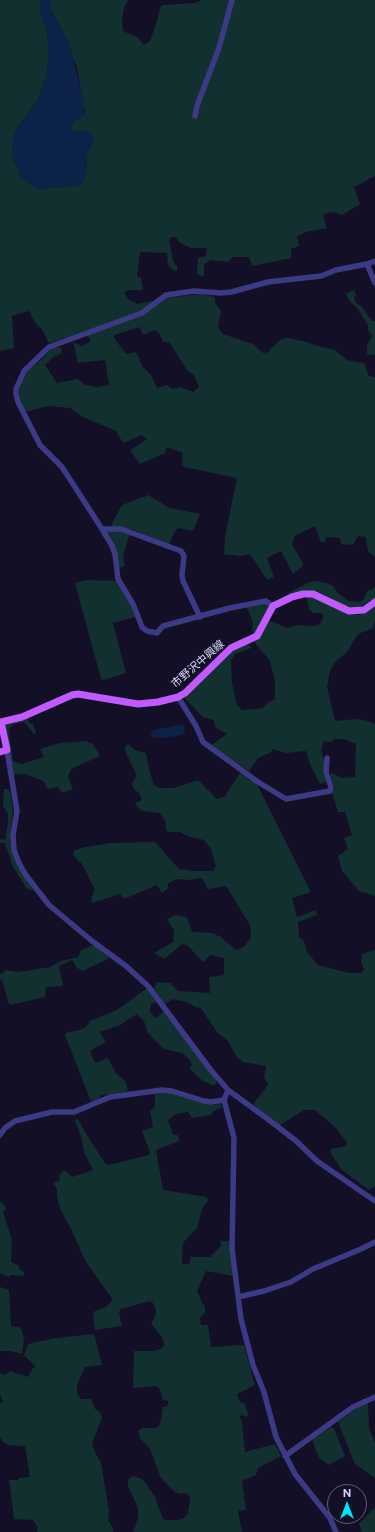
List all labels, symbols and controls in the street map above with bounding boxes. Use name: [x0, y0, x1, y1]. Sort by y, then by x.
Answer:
street label: 市野沢中興線: [169, 637, 227, 691]
north arrow: [327, 1484, 367, 1524]
text: N: [343, 1487, 351, 1499]

